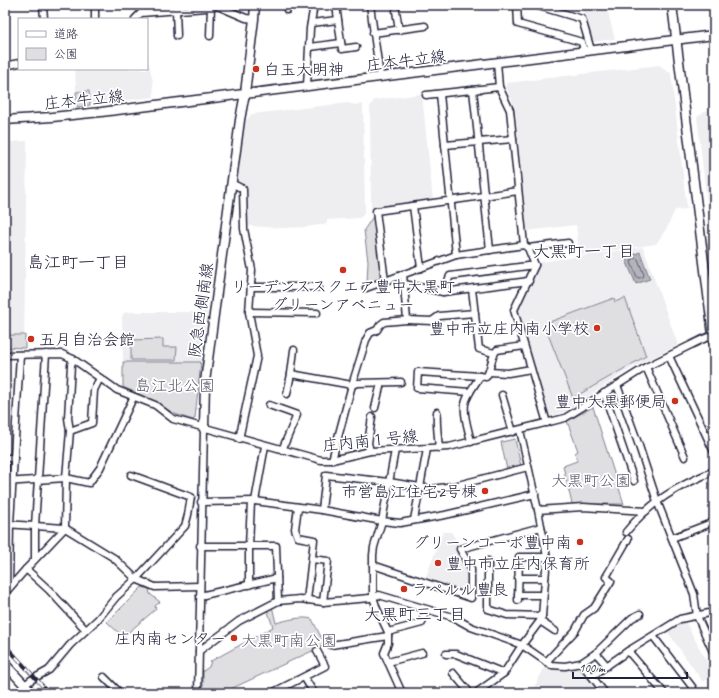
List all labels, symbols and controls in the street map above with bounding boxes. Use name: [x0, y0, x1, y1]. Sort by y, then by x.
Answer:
legend: [18, 18, 148, 70]
text: 道路: [54, 26, 78, 42]
text: 公園: [54, 46, 78, 62]
street label: 庄本牛立線: [365, 46, 447, 76]
place label: 白玉大明神: [264, 60, 344, 80]
marker: 白玉大明神: [251, 64, 261, 74]
street label: 庄本牛立線: [43, 86, 125, 114]
district label: 大黒町一丁目: [533, 241, 635, 262]
district label: 島江町一丁目: [27, 252, 129, 273]
street label: 阪急西側南線: [184, 261, 218, 359]
marker: リーデンススクエア豊中大黒町 グリーンアベニュー: [338, 265, 348, 275]
place label: リーデンススクエア豊中大黒町 グリーンアベニュー: [231, 277, 455, 315]
place label: 豊中市立庄内南小学校: [429, 319, 589, 339]
marker: 豊中市立庄内南小学校: [592, 323, 602, 333]
place label: 五月自治会館: [39, 330, 135, 350]
marker: 五月自治会館: [26, 334, 36, 344]
park label: 島江北公園: [135, 376, 215, 396]
place label: 豊中大黒郵便局: [555, 392, 667, 412]
marker: 豊中大黒郵便局: [670, 396, 680, 406]
street label: 庄内南１号線: [321, 426, 419, 456]
park label: 大黒町公園: [551, 471, 631, 491]
place label: 市営島江住宅2号棟: [342, 482, 477, 502]
marker: 市営島江住宅2号棟: [480, 486, 490, 496]
place label: グリーンコーポ豊中南: [413, 533, 572, 553]
marker: グリーンコーポ豊中南: [575, 537, 585, 547]
place label: 豊中市立庄内保育所: [446, 554, 590, 574]
marker: 豊中市立庄内保育所: [433, 558, 443, 568]
place label: ラペルル豊良: [412, 580, 508, 600]
marker: ラペルル豊良: [399, 584, 409, 594]
district label: 大黒町三丁目: [364, 604, 466, 625]
place label: 庄内南センター: [115, 629, 226, 649]
park label: 大黒町南公園: [241, 631, 337, 651]
marker: 庄内南センター: [229, 633, 239, 643]
scale bar: [573, 654, 687, 680]
text: 100 m: [579, 660, 606, 676]

